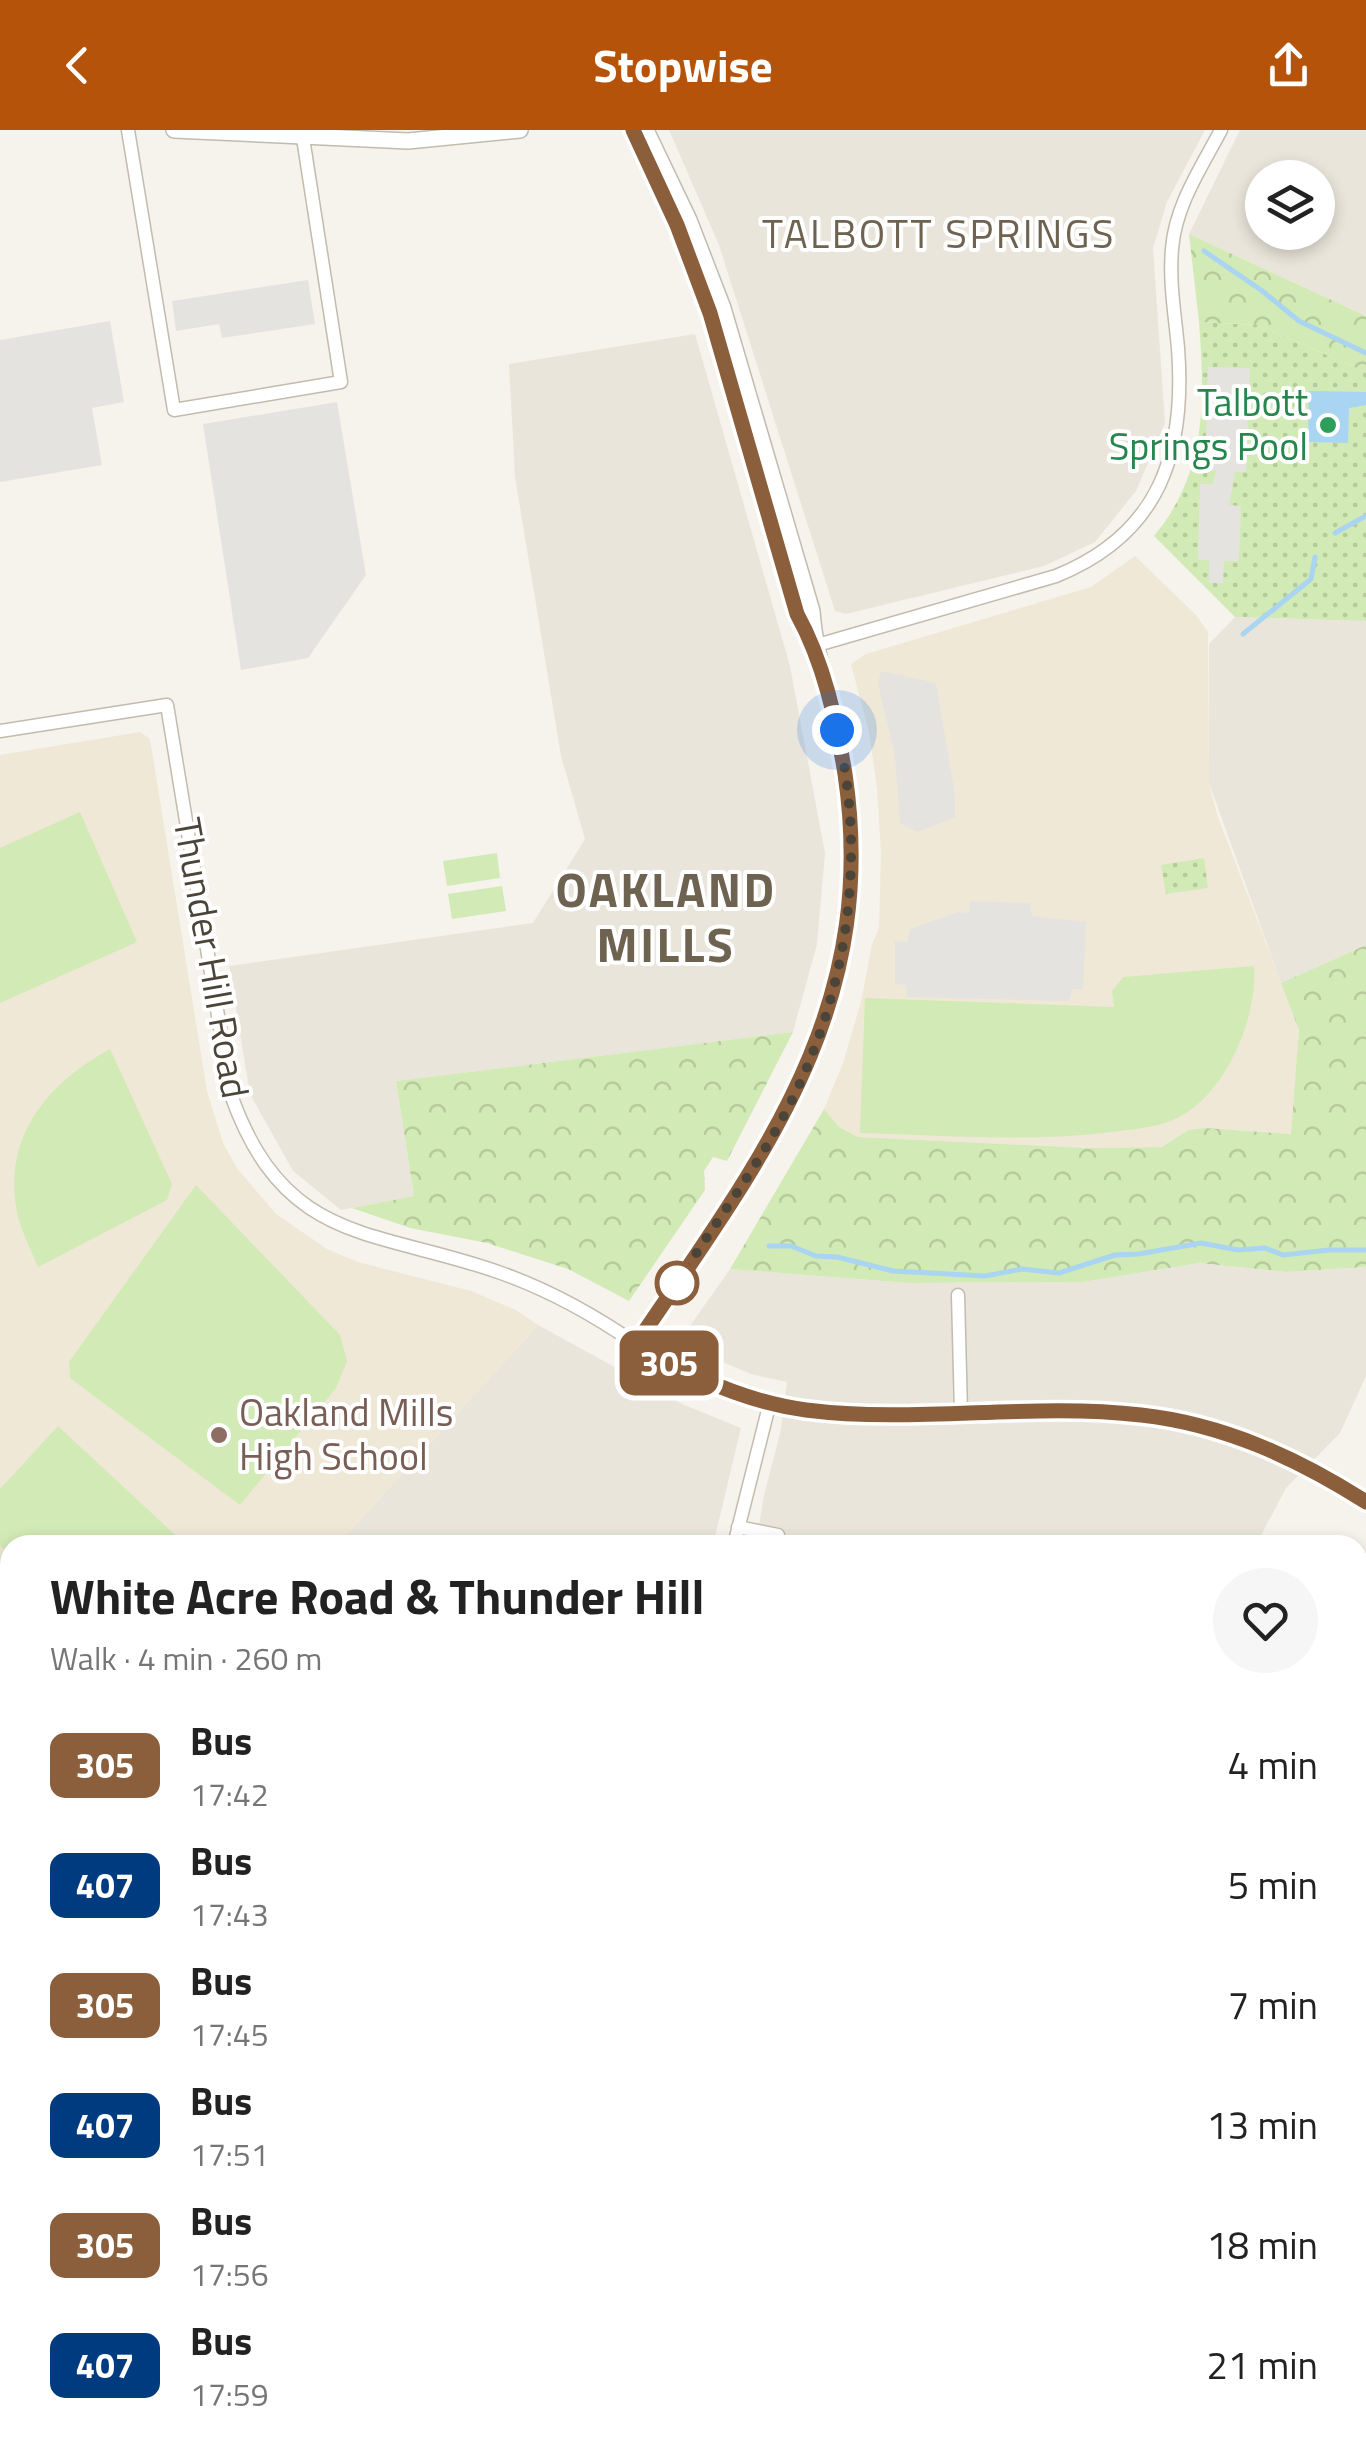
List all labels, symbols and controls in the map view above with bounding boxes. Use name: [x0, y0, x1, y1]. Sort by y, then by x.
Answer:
text: Stopwise: [593, 31, 773, 99]
icon: back: [50, 38, 105, 93]
icon: share: [1261, 38, 1316, 93]
map controls: [1245, 160, 1335, 250]
button: layers: [1245, 160, 1335, 250]
district label: TALBOTT SPRINGS: [762, 203, 1116, 264]
place label: Talbott Springs Pool: [1109, 373, 1308, 475]
marker: Talbott Springs Pool: [1317, 414, 1339, 436]
your location: [812, 705, 862, 755]
street label: Thunder Hill Road: [159, 813, 265, 1103]
district label: OAKLAND MILLS: [555, 853, 777, 981]
unlabelled marker: [656, 1262, 698, 1304]
line badge: 305: [612, 1330, 726, 1396]
text: 305: [640, 1336, 698, 1390]
place label: Oakland Mills High School: [239, 1383, 453, 1485]
marker: Oakland Mills High School: [208, 1424, 230, 1446]
text: White Acre Road & Thunder Hill: [50, 1560, 705, 1633]
button: heart: [1213, 1568, 1318, 1673]
text: Walk · 4 min · 260 m: [50, 1634, 322, 1682]
text: Bus: [190, 1712, 252, 1770]
text: 4 min: [1228, 1736, 1318, 1794]
text: 305: [76, 1738, 134, 1792]
text: 17:42: [190, 1770, 269, 1818]
text: Bus: [190, 1832, 252, 1890]
text: 5 min: [1228, 1856, 1318, 1914]
text: 407: [76, 1858, 134, 1912]
text: 17:43: [190, 1890, 269, 1938]
text: Bus: [190, 1952, 252, 2010]
text: 7 min: [1228, 1976, 1318, 2034]
text: 305: [76, 1978, 134, 2032]
text: 17:45: [190, 2010, 269, 2058]
text: Bus: [190, 2072, 252, 2130]
text: 13 min: [1207, 2096, 1318, 2154]
text: 407: [76, 2098, 134, 2152]
text: 17:51: [190, 2130, 269, 2178]
text: Bus: [190, 2192, 252, 2250]
text: 18 min: [1207, 2216, 1318, 2274]
text: 305: [76, 2218, 134, 2272]
text: 17:56: [190, 2250, 269, 2298]
text: Bus: [190, 2312, 252, 2370]
text: 21 min: [1207, 2336, 1318, 2394]
text: 407: [76, 2338, 134, 2392]
text: 17:59: [190, 2370, 269, 2418]

